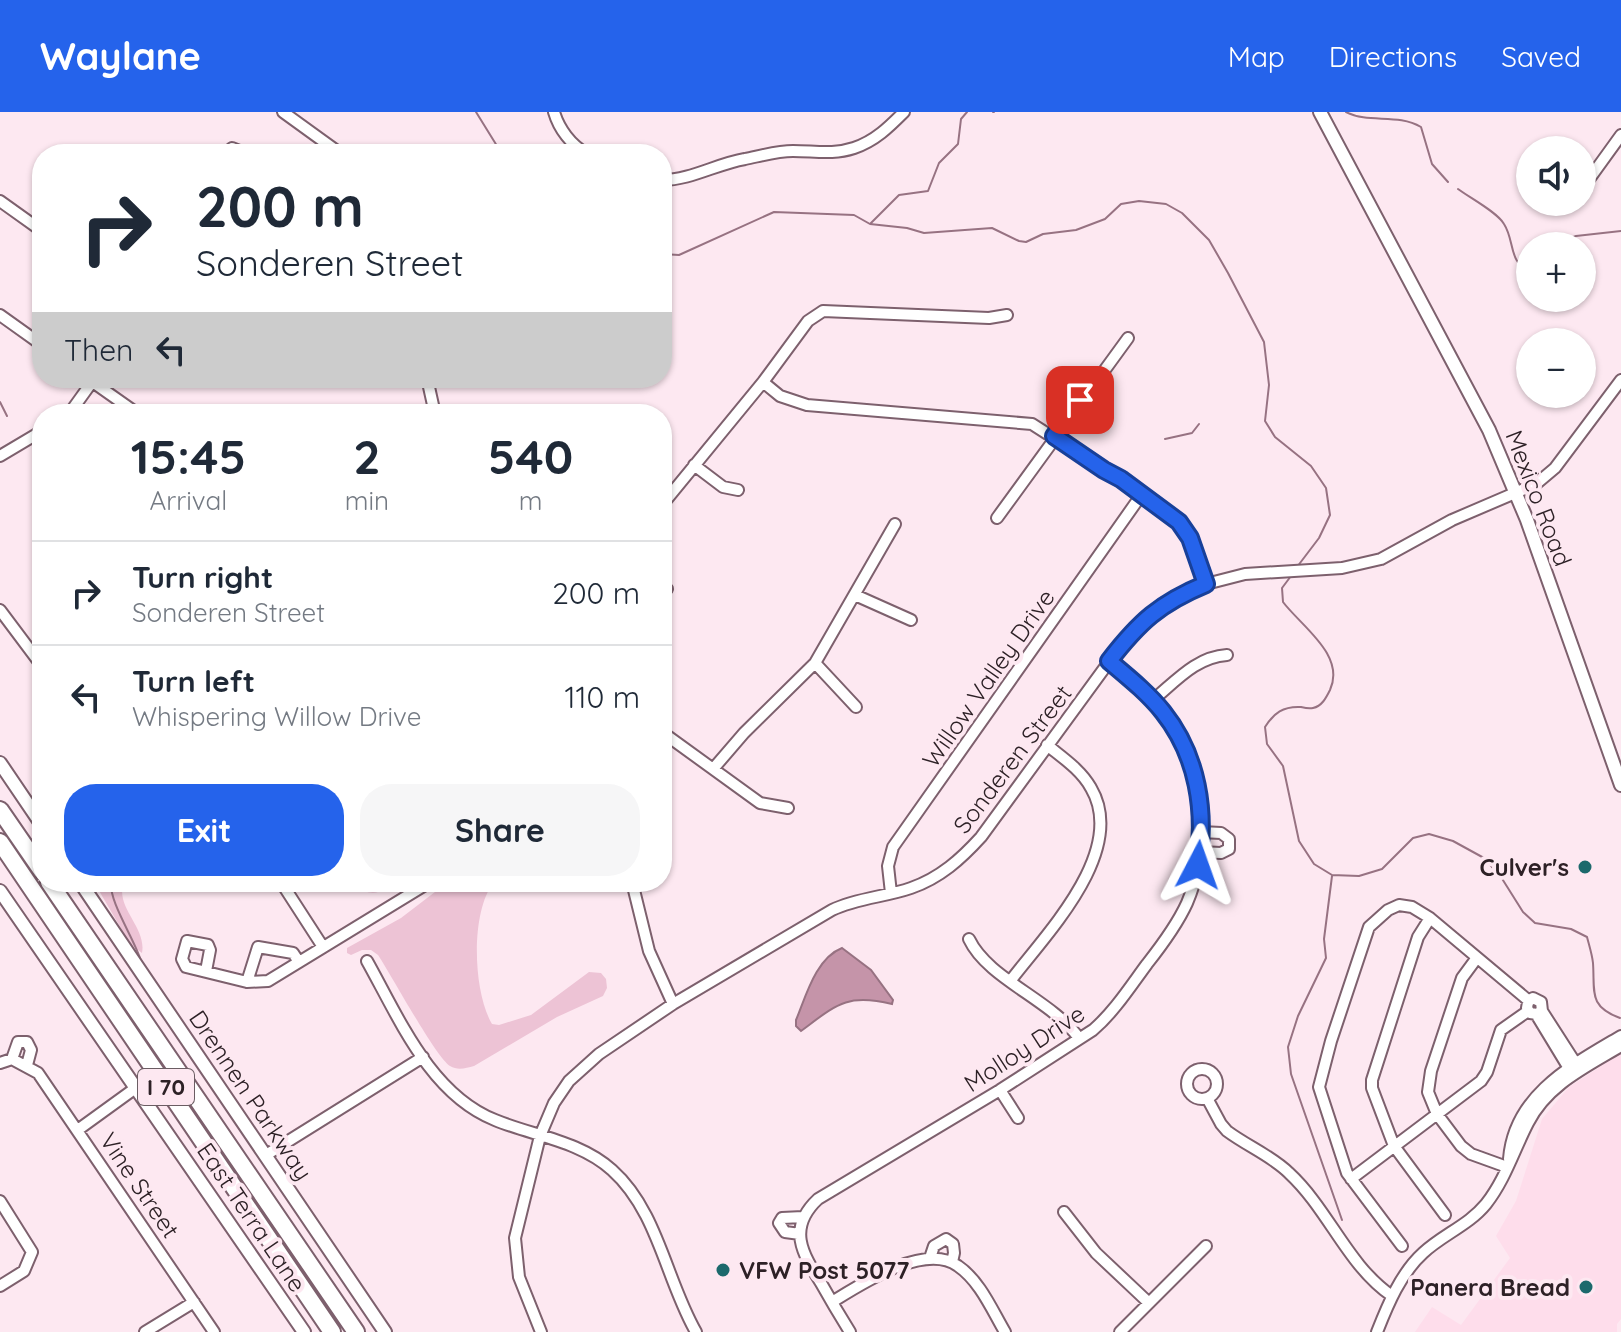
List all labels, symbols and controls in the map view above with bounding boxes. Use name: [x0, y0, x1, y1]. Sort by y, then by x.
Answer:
text: Waylane: [40, 32, 201, 80]
text: Map: [1228, 39, 1285, 74]
text: Directions: [1329, 39, 1457, 74]
text: Saved: [1501, 39, 1581, 74]
map controls: [1516, 136, 1596, 408]
button: sound: [1516, 136, 1596, 216]
text: 200 m: [196, 171, 364, 241]
icon: right: [64, 176, 168, 280]
button: +: [1516, 232, 1596, 312]
text: Sonderen Street: [196, 240, 463, 285]
icon: left: [149, 328, 193, 372]
button: −: [1516, 328, 1596, 408]
text: Then: [64, 331, 133, 369]
pin: [1046, 366, 1114, 434]
icon: arrive: [1058, 378, 1102, 422]
text: 15:45: [131, 426, 246, 486]
text: 2: [353, 426, 381, 486]
text: 540: [488, 426, 573, 486]
street label: Mexico Road: [1499, 426, 1579, 570]
text: Arrival: [149, 484, 227, 517]
text: min: [345, 484, 389, 517]
text: m: [519, 484, 542, 517]
text: Turn right: [132, 558, 273, 596]
icon: right: [64, 571, 108, 615]
text: 200 m: [552, 574, 640, 612]
street label: Willow Valley Drive: [915, 583, 1061, 773]
text: Sonderen Street: [132, 596, 325, 629]
text: Turn left: [132, 662, 255, 700]
icon: left: [64, 675, 108, 719]
text: 110 m: [564, 678, 640, 716]
street label: Sonderen Street: [946, 679, 1078, 839]
text: Whispering Willow Drive: [132, 700, 421, 733]
button: Exit: [64, 784, 344, 876]
button: Share: [360, 784, 640, 876]
position arrow: [1156, 823, 1240, 907]
place label: Culver's: [1479, 852, 1569, 882]
marker: Culver's: [1576, 858, 1594, 876]
street label: Molloy Drive: [958, 998, 1090, 1098]
street label: Drennen Parkway: [183, 1004, 319, 1186]
road number: I 70: [138, 1069, 194, 1105]
street label: Vine Street: [94, 1127, 186, 1243]
street label: East Terra Lane: [191, 1137, 313, 1297]
place label: VFW Post 5077: [739, 1255, 909, 1285]
marker: VFW Post 5077: [714, 1261, 732, 1279]
place label: Panera Bread: [1410, 1272, 1570, 1302]
marker: Panera Bread: [1577, 1278, 1595, 1296]

